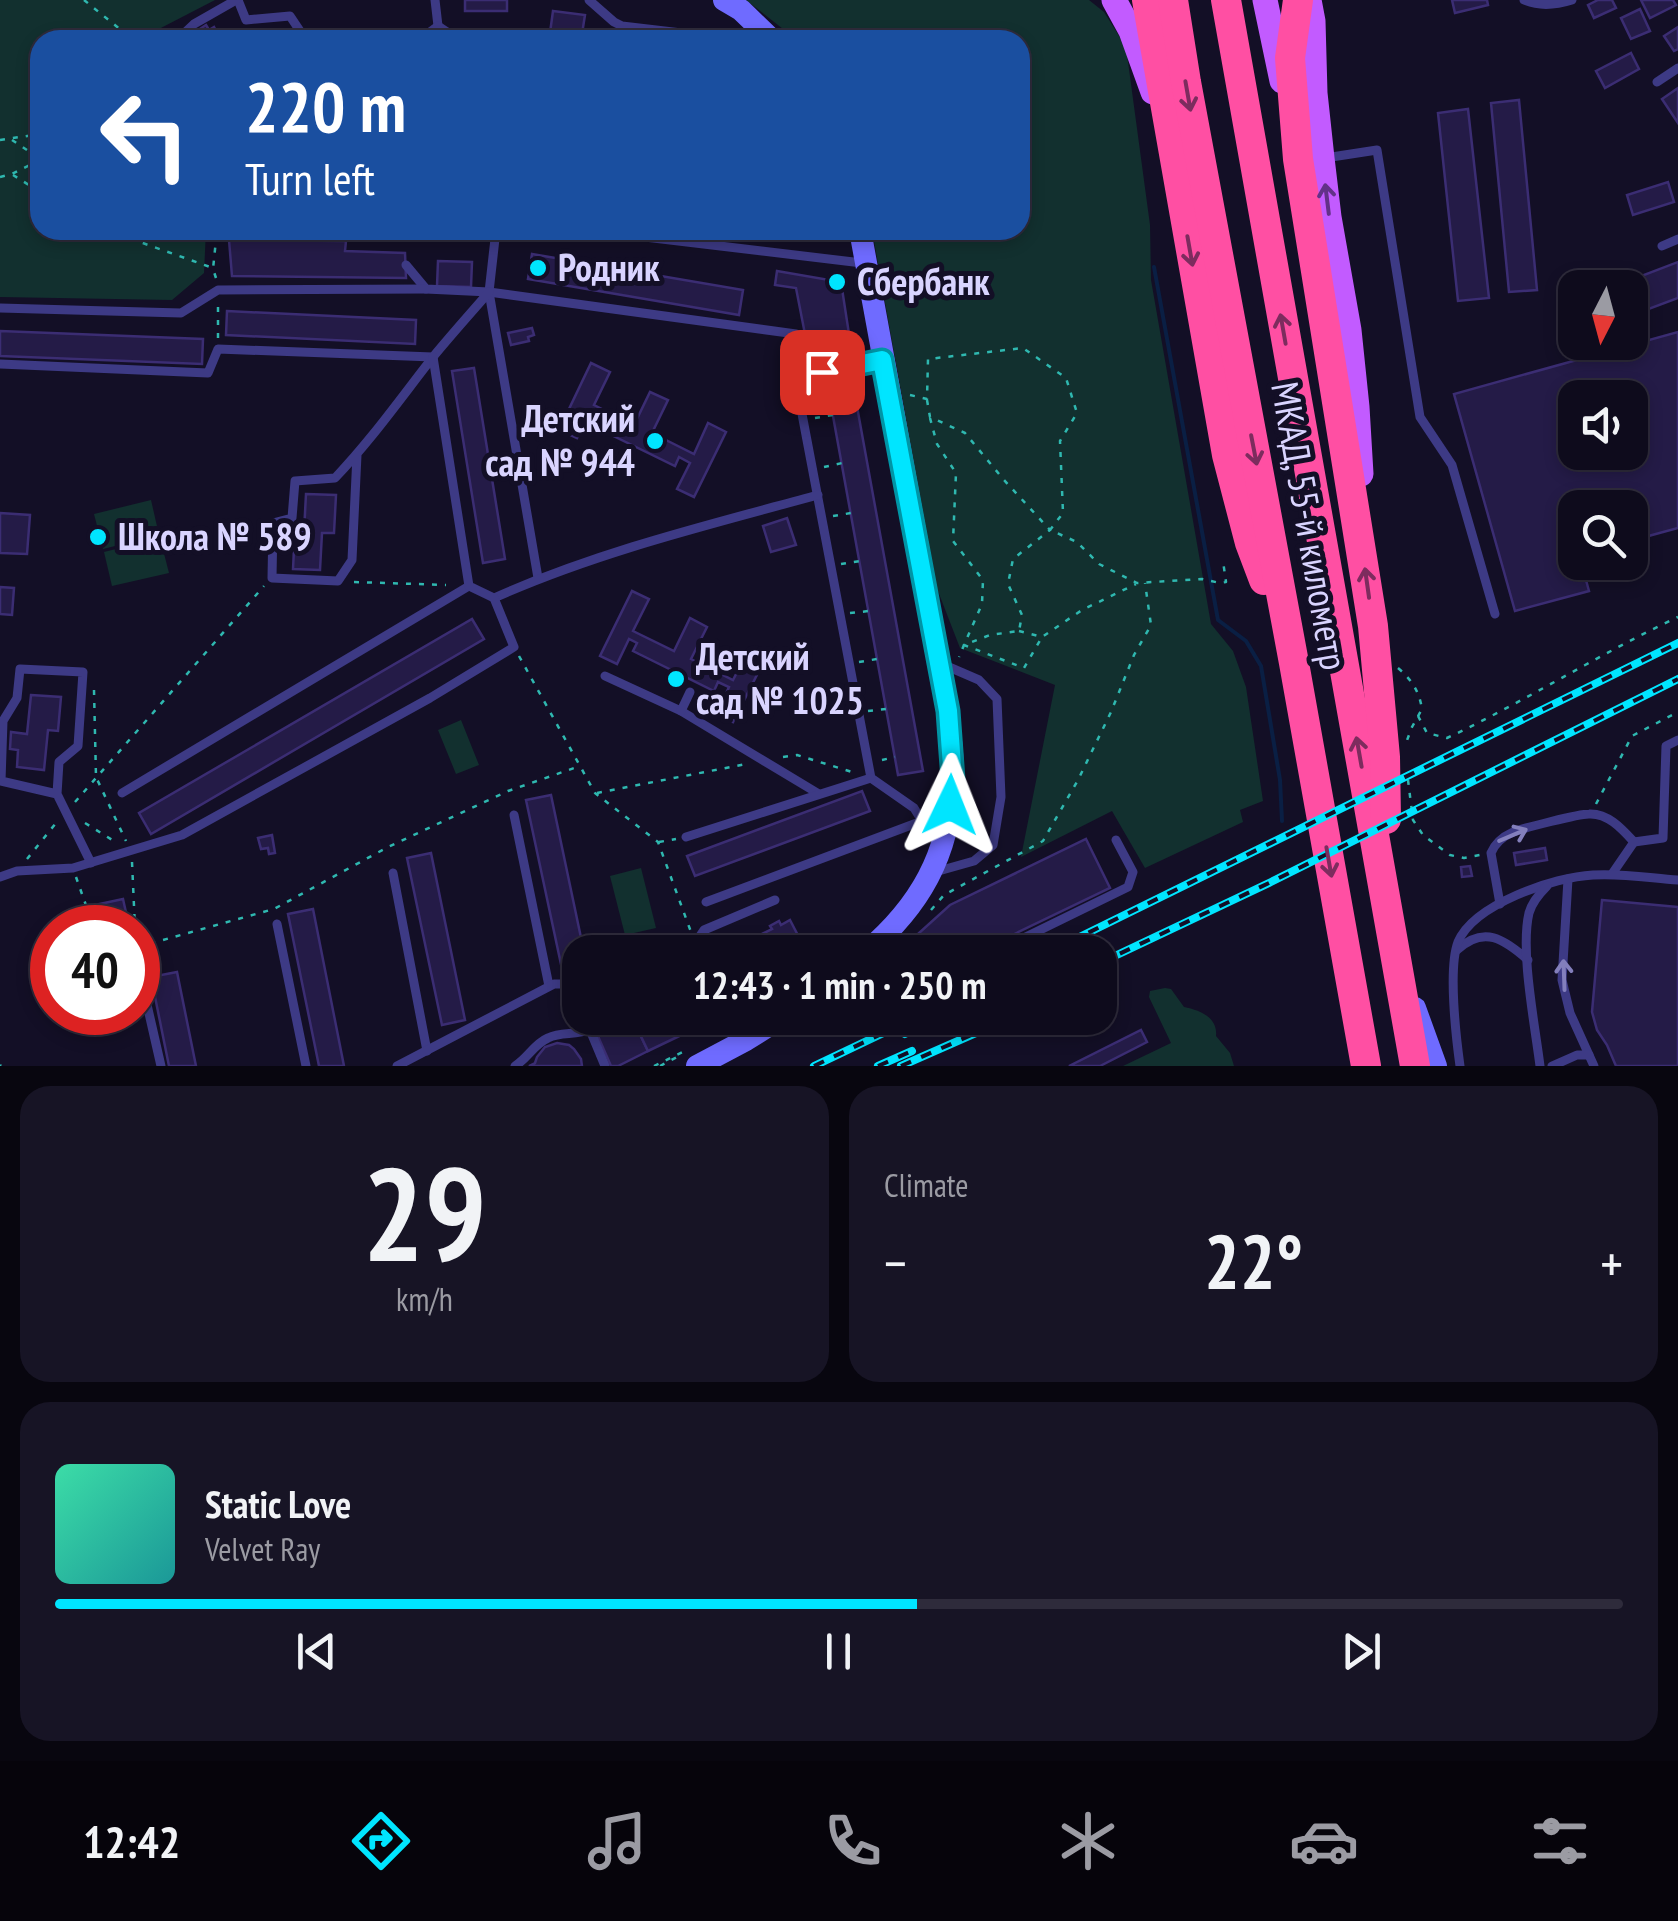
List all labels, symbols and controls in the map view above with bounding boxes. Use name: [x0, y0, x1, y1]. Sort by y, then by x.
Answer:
text: 220 m: [245, 61, 406, 151]
icon: left: [80, 70, 210, 200]
one-way arrow: [1179, 80, 1198, 112]
text: Turn left: [245, 149, 375, 207]
one-way arrow: [1317, 184, 1336, 216]
one-way arrow: [1181, 234, 1200, 267]
place label: Родник: [558, 242, 660, 291]
place label: Сбербанк: [857, 256, 990, 305]
marker: Родник: [527, 257, 549, 279]
north arrow: [1558, 270, 1648, 360]
map controls: [1558, 270, 1648, 580]
marker: Сбербанк: [826, 271, 848, 293]
one-way arrow: [1273, 313, 1292, 345]
pin: [780, 330, 865, 415]
icon: arrive: [795, 345, 850, 400]
street label: МКАД, 55-й километр: [1261, 378, 1360, 673]
button: sound: [1558, 380, 1648, 470]
place label: Детский сад № 944: [485, 393, 635, 486]
marker: Детский сад № 944: [644, 430, 666, 452]
one-way arrow: [1245, 433, 1264, 466]
button: search: [1558, 490, 1648, 580]
place label: Школа № 589: [118, 511, 312, 560]
marker: Школа № 589: [87, 526, 109, 548]
one-way arrow: [1357, 567, 1376, 599]
place label: Детский сад № 1025: [696, 631, 864, 724]
marker: Детский сад № 1025: [665, 668, 687, 690]
one-way arrow: [1349, 736, 1368, 769]
position arrow: [898, 753, 1002, 857]
one-way arrow: [1497, 825, 1528, 843]
one-way arrow: [1320, 846, 1339, 878]
speed limit sign: 40: [30, 905, 160, 1035]
text: 12:43 · 1 min · 250 m: [693, 960, 986, 1009]
one-way arrow: [1554, 960, 1573, 992]
text: 29: [362, 1129, 487, 1297]
text: Climate: [884, 1164, 968, 1206]
text: 22°: [1204, 1213, 1303, 1310]
text: −: [884, 1227, 907, 1298]
text: +: [1600, 1227, 1623, 1298]
text: km/h: [396, 1278, 453, 1320]
text: Static Love: [205, 1479, 351, 1528]
text: Velvet Ray: [205, 1528, 320, 1570]
icon: previous: [289, 1624, 344, 1679]
icon: pause: [811, 1624, 866, 1679]
icon: next: [1334, 1624, 1389, 1679]
icon: directions: [346, 1806, 416, 1876]
icon: music: [582, 1806, 652, 1876]
icon: phone: [818, 1806, 888, 1876]
icon: climate: [1053, 1806, 1123, 1876]
icon: car: [1289, 1806, 1359, 1876]
icon: filters: [1525, 1806, 1595, 1876]
text: 12:42: [83, 1812, 180, 1870]

